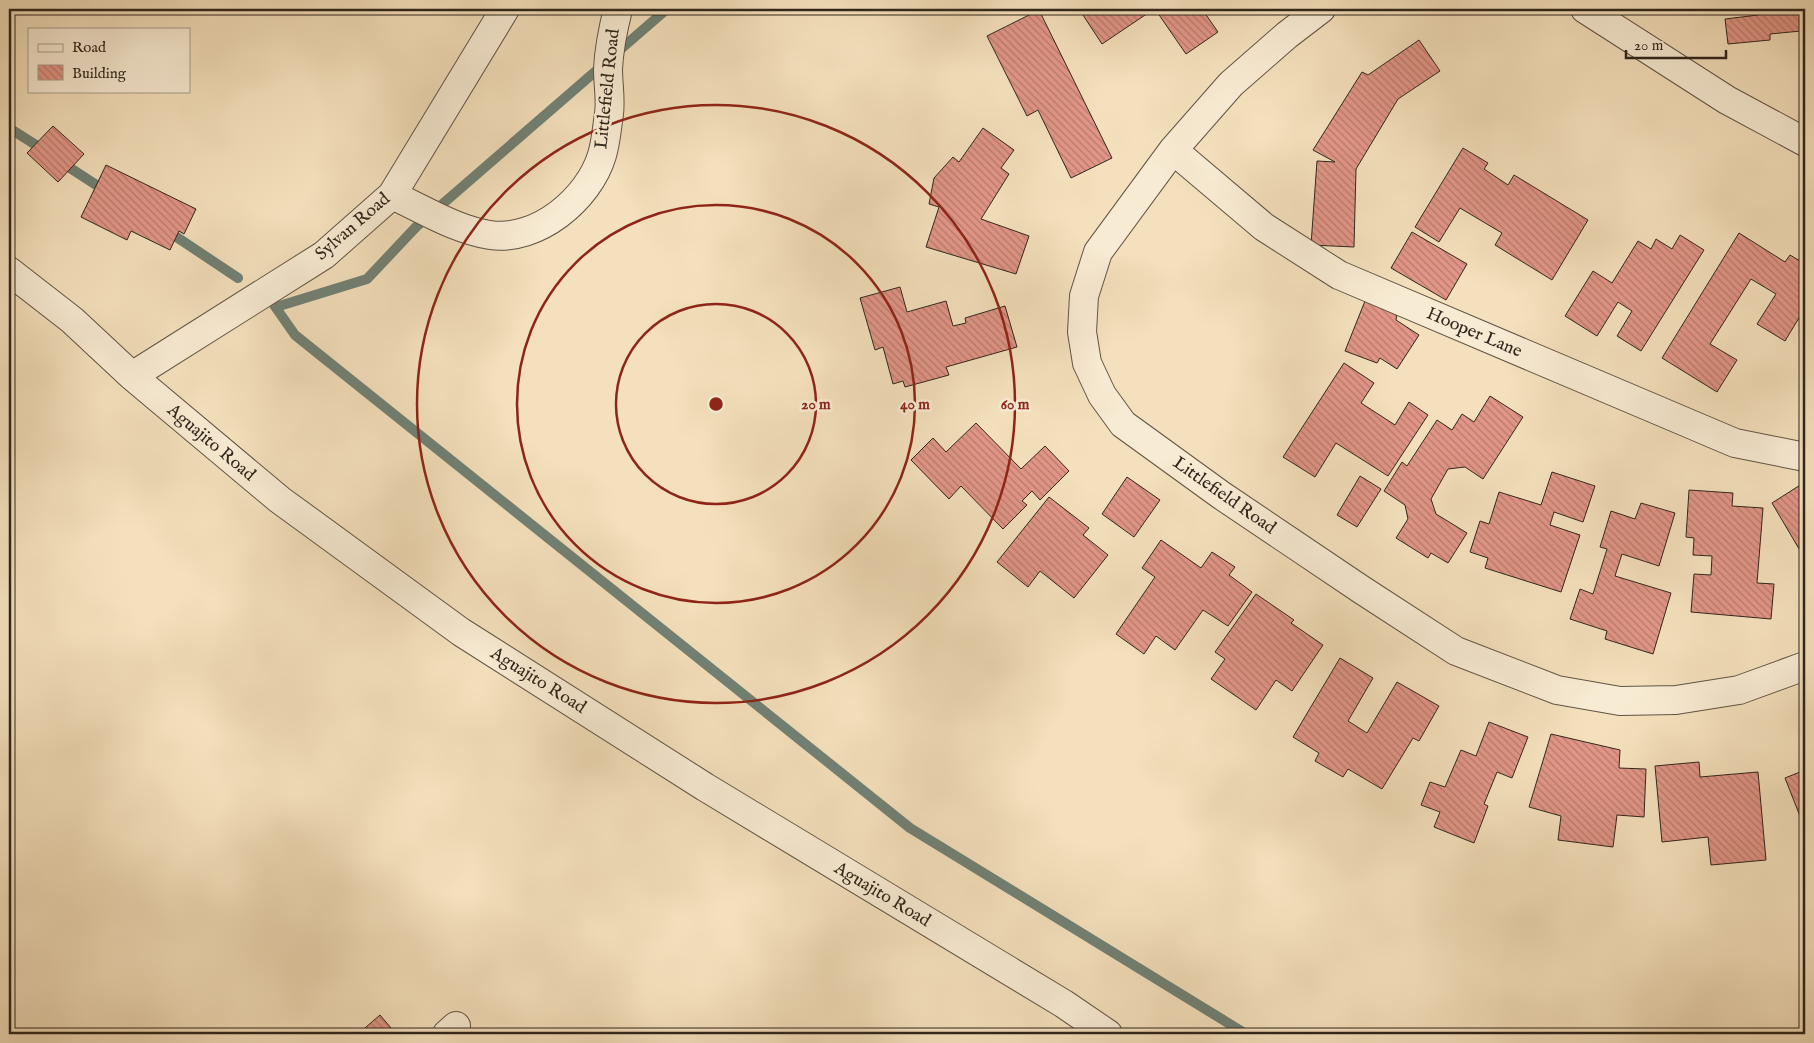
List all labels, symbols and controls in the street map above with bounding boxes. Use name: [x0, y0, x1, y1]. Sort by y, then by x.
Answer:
street label: Littlefield Road: [590, 27, 626, 150]
legend: [28, 28, 190, 92]
scale bar: [1626, 28, 1726, 60]
text: 20 m: [1634, 36, 1664, 55]
text: Road: [72, 38, 107, 57]
text: Building: [72, 64, 127, 83]
street label: Sylvan Road: [311, 188, 396, 266]
street label: Hooper Lane: [1423, 303, 1525, 363]
centre of rings: [707, 395, 725, 413]
text: 20 m: [801, 395, 831, 414]
text: 40 m: [900, 395, 930, 414]
text: 60 m: [1001, 395, 1030, 414]
street label: Aguajito Road: [161, 399, 260, 487]
street label: Littlefield Road: [1168, 452, 1280, 540]
street label: Aguajito Road: [485, 642, 590, 720]
street label: Aguajito Road: [829, 857, 935, 933]

